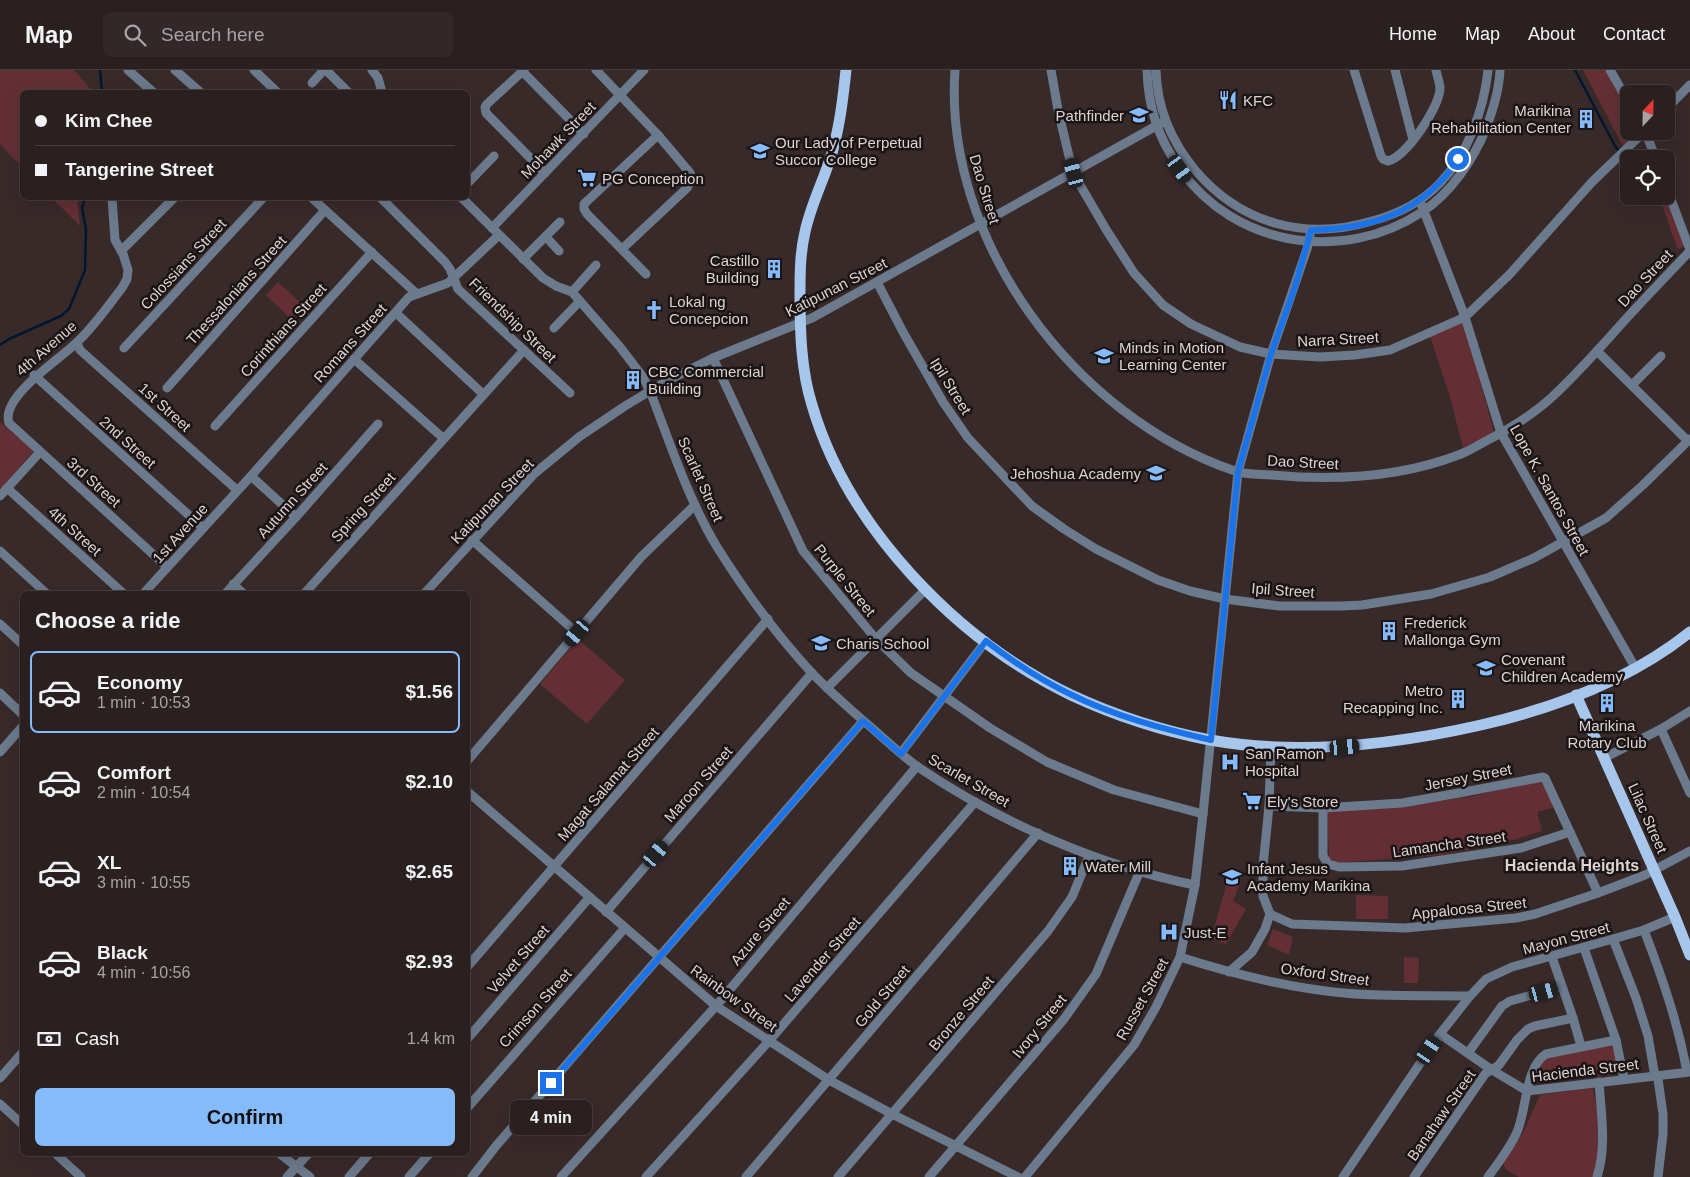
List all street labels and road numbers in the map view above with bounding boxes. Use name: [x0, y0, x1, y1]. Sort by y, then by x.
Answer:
street label: Mohawk Street: [517, 98, 599, 182]
street label: Dao Street: [966, 152, 1004, 227]
street label: Colossians Street: [137, 215, 230, 313]
street label: Thessalonians Street: [183, 231, 290, 348]
street label: Dao Street: [1614, 245, 1676, 310]
street label: Katipunan Street: [782, 254, 890, 320]
street label: Friendship Street: [466, 274, 561, 366]
street label: Corinthians Street: [237, 279, 330, 380]
street label: Romans Street: [310, 300, 390, 386]
street label: 4th Avenue: [12, 317, 80, 379]
street label: Narra Street: [1297, 328, 1380, 350]
street label: Ipil Street: [927, 355, 975, 418]
street label: 1st Street: [135, 379, 195, 435]
street label: 2nd Street: [97, 413, 160, 472]
street label: Lope K. Santos Street: [1507, 422, 1593, 559]
street label: Scarlet Street: [675, 434, 728, 525]
street label: Dao Street: [1267, 452, 1340, 472]
street label: 3rd Street: [64, 454, 125, 511]
street label: Katipunan Street: [447, 454, 538, 547]
street label: Autumn Street: [254, 458, 331, 541]
street label: Spring Street: [327, 468, 399, 545]
street label: 1st Avenue: [149, 500, 211, 566]
street label: 4th Street: [45, 503, 105, 560]
street label: Purple Street: [811, 541, 880, 620]
street label: Ipil Street: [1251, 579, 1316, 601]
street label: Magat Salamat Street: [554, 723, 663, 844]
street label: Maroon Street: [660, 742, 736, 825]
street label: Scarlet Street: [925, 750, 1013, 810]
street label: Jersey Street: [1423, 760, 1514, 794]
street label: Lilac Street: [1625, 780, 1671, 856]
street label: Lamancha Street: [1391, 828, 1508, 860]
street label: Azure Street: [727, 893, 794, 968]
street label: Appaloosa Street: [1411, 893, 1528, 922]
street label: Lavender Street: [781, 913, 864, 1005]
street label: Mayon Street: [1521, 918, 1612, 958]
street label: Velvet Street: [484, 921, 553, 997]
street label: Russet Street: [1113, 954, 1172, 1043]
street label: Oxford Street: [1280, 959, 1371, 989]
street label: Rainbow Street: [688, 961, 781, 1036]
street label: Gold Street: [851, 961, 913, 1031]
street label: Crimson Street: [495, 965, 575, 1051]
street label: Bronze Street: [925, 972, 998, 1054]
street label: Ivory Street: [1008, 990, 1070, 1061]
street label: Hacienda Street: [1531, 1055, 1640, 1085]
street label: Banahaw Street: [1403, 1066, 1479, 1164]

